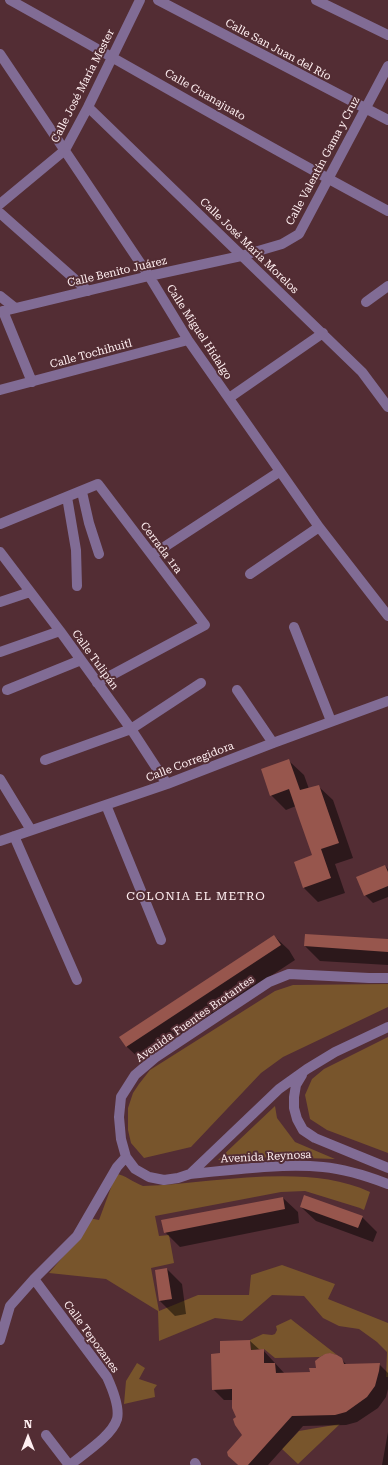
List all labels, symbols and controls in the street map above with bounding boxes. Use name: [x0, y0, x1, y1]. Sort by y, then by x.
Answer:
street label: Calle San Juan del Río: [223, 16, 333, 84]
street label: Calle José María Mester: [49, 27, 117, 145]
street label: Calle Guanajuato: [162, 67, 248, 123]
street label: Calle Valentín Gama y Cruz: [283, 94, 363, 228]
street label: Calle José María Morelos: [197, 195, 301, 297]
street label: Calle Benito Juárez: [66, 254, 168, 290]
street label: Calle Miguel Hidalgo: [163, 282, 235, 382]
street label: Calle Tochihuitl: [48, 337, 134, 371]
street label: Cerrada 1ra: [137, 520, 185, 576]
street label: Calle Tulipán: [69, 628, 121, 692]
street label: Calle Corregidora: [144, 739, 236, 785]
district label: COLONIA EL METRO: [126, 889, 266, 903]
street label: Avenida Fuentes Brotantes: [133, 973, 257, 1065]
street label: Avenida Reynosa: [220, 1148, 312, 1166]
street label: Calle Tepozanes: [61, 1298, 121, 1376]
north arrow: [8, 1417, 48, 1457]
text: N: [24, 1418, 32, 1431]

